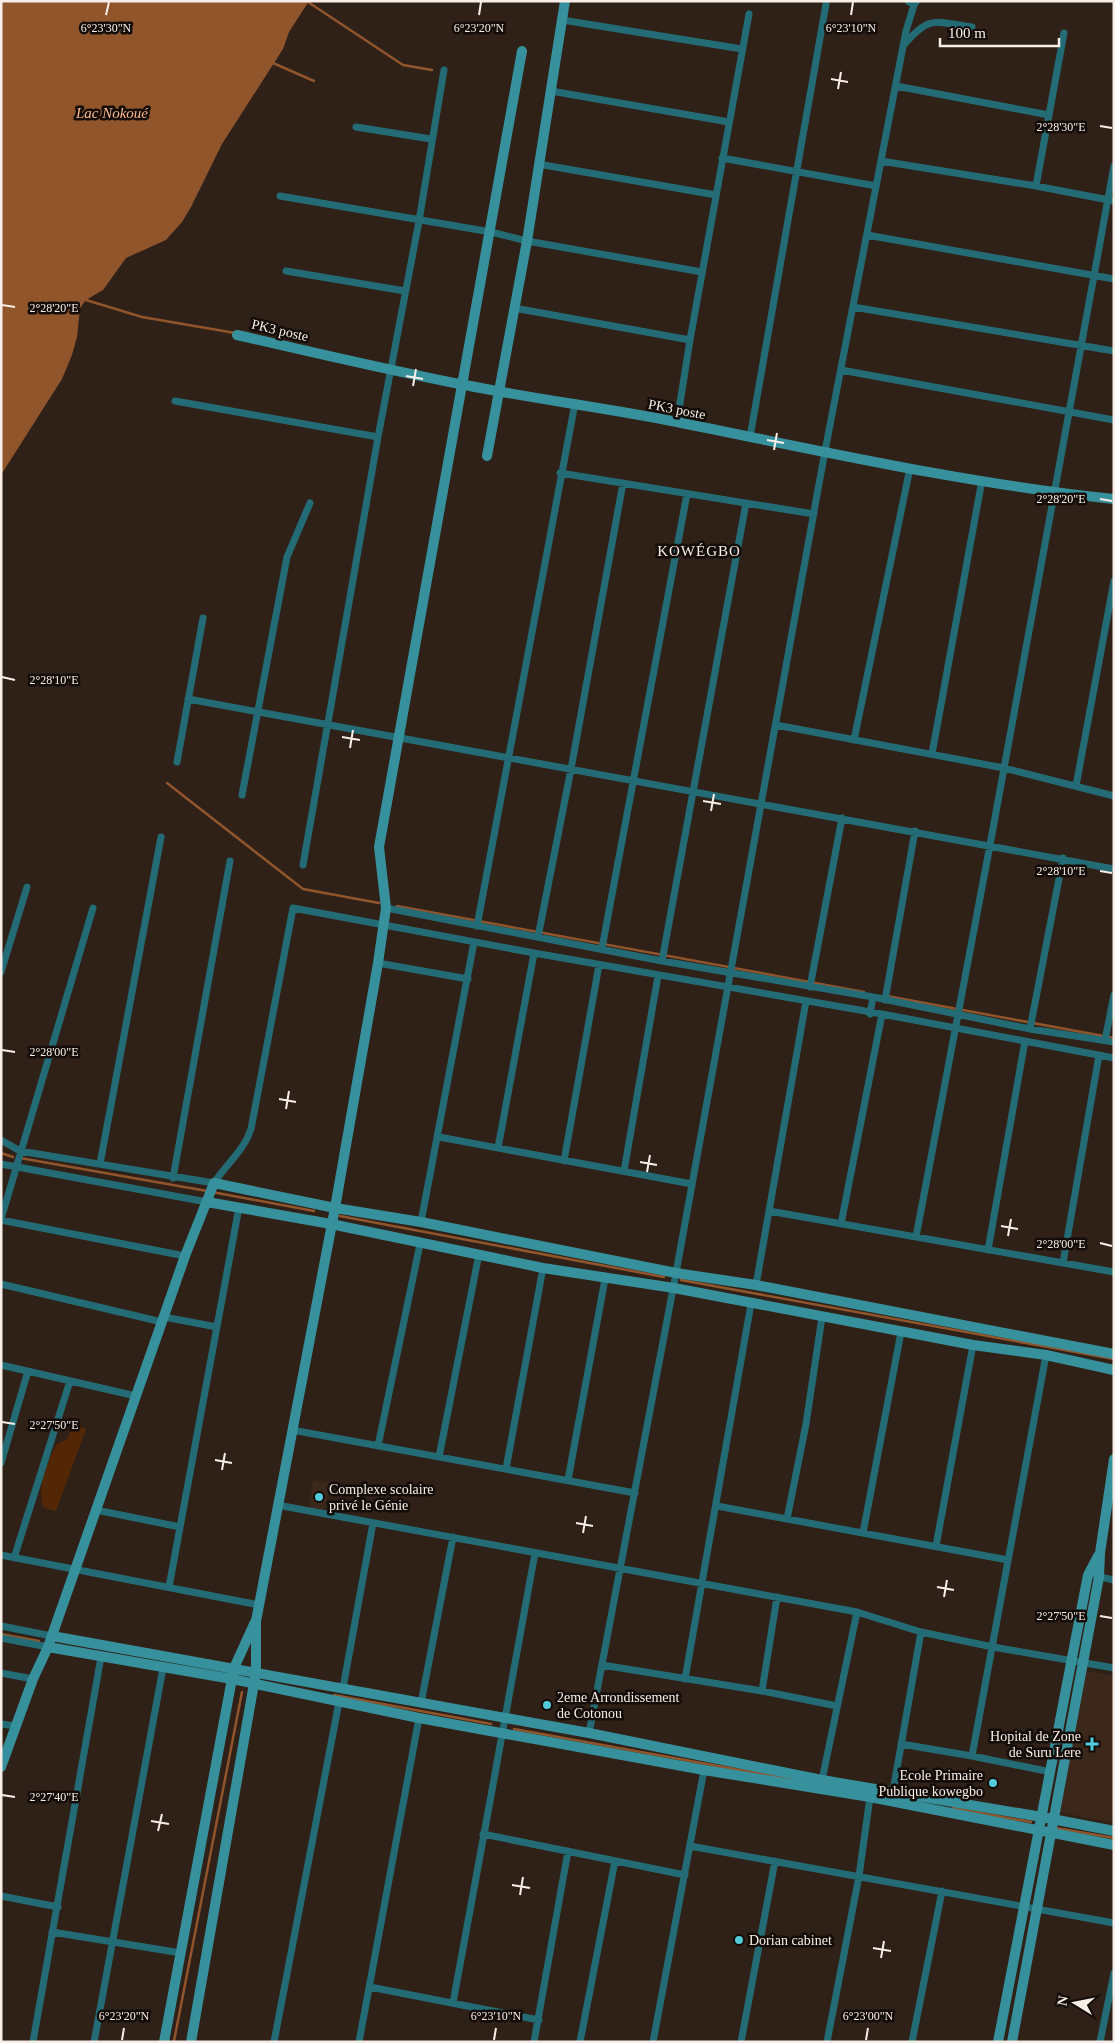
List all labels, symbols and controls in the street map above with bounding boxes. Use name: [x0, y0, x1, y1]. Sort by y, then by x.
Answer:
scale bar: [940, 15, 1059, 47]
text: 6°23'30"N: [81, 21, 132, 35]
text: 6°23'20"N: [454, 21, 505, 35]
text: 6°23'10"N: [826, 21, 877, 35]
text: 100 m: [948, 25, 986, 41]
water label: Lac Nokoué: [75, 105, 149, 121]
text: 2°28'30"E: [1036, 120, 1086, 134]
text: 2°28'20"E: [29, 301, 79, 315]
street label: PK3 poste: [250, 317, 310, 344]
street label: PK3 poste: [647, 397, 707, 422]
text: 2°28'20"E: [1036, 492, 1086, 506]
district label: KOWÉGBO: [657, 543, 741, 559]
text: 2°28'10"E: [29, 673, 79, 687]
text: 2°28'10"E: [1036, 864, 1086, 878]
text: 2°28'00"E: [29, 1045, 79, 1059]
text: 2°28'00"E: [1036, 1237, 1086, 1251]
text: 2°27'50"E: [29, 1418, 79, 1432]
place label: Complexe scolaire privé le Génie: [329, 1482, 434, 1513]
marker: Complexe scolaire privé le Génie: [313, 1491, 325, 1503]
text: 2°27'50"E: [1036, 1609, 1086, 1623]
place label: 2eme Arrondissement de Cotonou: [557, 1690, 680, 1721]
marker: 2eme Arrondissement de Cotonou: [541, 1699, 553, 1711]
place label: Hopital de Zone de Suru Lere: [990, 1729, 1081, 1760]
marker: Hopital de Zone de Suru Lere: [1085, 1737, 1099, 1751]
place label: Ecole Primaire Publique kowegbo: [878, 1768, 983, 1799]
marker: Ecole Primaire Publique kowegbo: [987, 1777, 999, 1789]
text: 2°27'40"E: [29, 1790, 79, 1804]
place label: Dorian cabinet: [749, 1933, 832, 1948]
marker: Dorian cabinet: [733, 1934, 745, 1946]
north arrow: [1050, 1978, 1100, 2028]
text: N: [1054, 1995, 1071, 2007]
text: 6°23'20"N: [99, 2009, 150, 2023]
text: 6°23'10"N: [471, 2009, 522, 2023]
text: 6°23'00"N: [843, 2009, 894, 2023]

